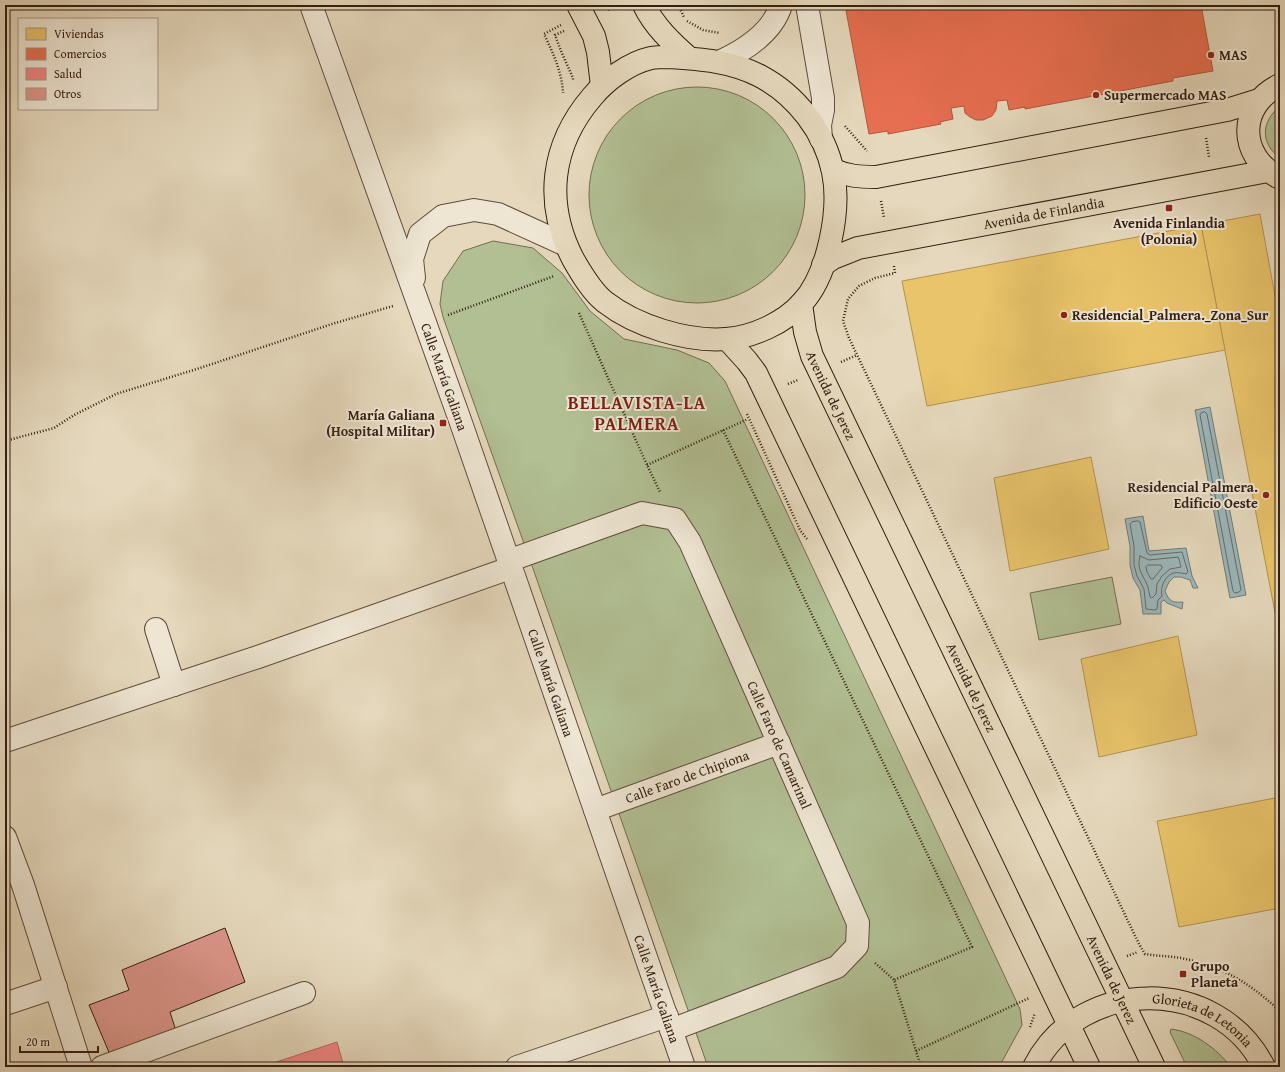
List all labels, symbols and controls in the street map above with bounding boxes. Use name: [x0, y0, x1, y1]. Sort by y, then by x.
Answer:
legend: [18, 18, 158, 110]
text: Viviendas: [54, 25, 104, 42]
text: Comercios: [54, 45, 107, 62]
place label: MAS: [1219, 45, 1247, 65]
marker: MAS: [1206, 50, 1216, 60]
text: Salud: [54, 65, 82, 82]
text: Otros: [54, 85, 81, 102]
place label: Supermercado MAS: [1104, 85, 1226, 105]
marker: Supermercado MAS: [1091, 90, 1101, 100]
street label: Avenida de Finlandia: [982, 192, 1106, 234]
marker: Avenida Finlandia (Polonia): [1164, 203, 1174, 213]
place label: Avenida Finlandia (Polonia): [1113, 213, 1226, 249]
place label: Residencial_Palmera._Zona_Sur: [1072, 305, 1269, 325]
marker: Residencial_Palmera._Zona_Sur: [1059, 310, 1069, 320]
street label: Calle María Galiana: [416, 320, 473, 434]
street label: Avenida de Jerez: [801, 349, 861, 443]
district label: BELLAVISTA-LA PALMERA: [568, 389, 706, 437]
place label: María Galiana (Hospital Militar): [326, 405, 436, 441]
marker: María Galiana (Hospital Militar): [438, 418, 448, 428]
place label: Residencial Palmera. Edificio Oeste: [1128, 477, 1258, 513]
marker: Residencial Palmera. Edificio Oeste: [1261, 490, 1271, 500]
street label: Calle María Galiana: [523, 626, 579, 740]
street label: Avenida de Jerez: [941, 640, 1001, 735]
street label: Calle Faro de Camarinal: [742, 678, 816, 812]
street label: Calle Faro de Chipiona: [622, 745, 752, 808]
street label: Calle María Galiana: [629, 932, 685, 1046]
street label: Avenida de Jerez: [1082, 932, 1142, 1027]
place label: Grupo Planeta: [1191, 956, 1239, 992]
marker: Grupo Planeta: [1178, 969, 1188, 979]
street label: Glorieta de Letonia: [1152, 988, 1258, 1052]
scale bar: [20, 1028, 98, 1054]
text: 20 m: [26, 1033, 50, 1050]

